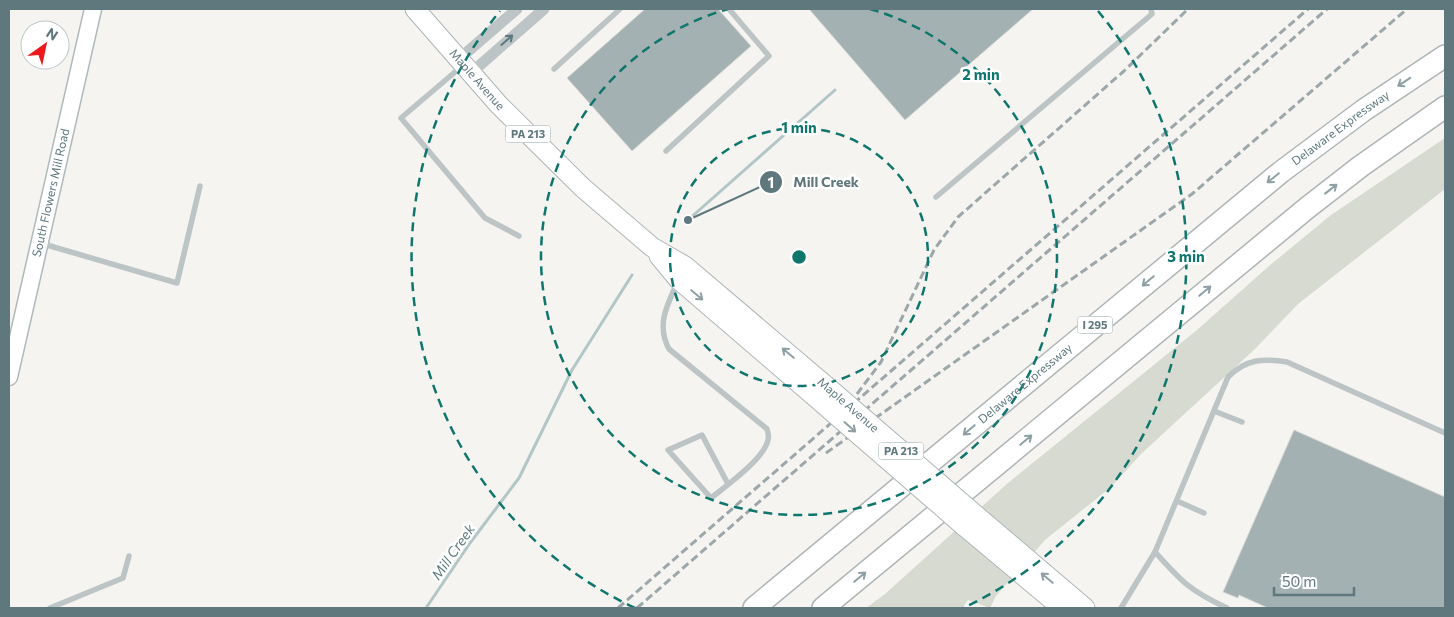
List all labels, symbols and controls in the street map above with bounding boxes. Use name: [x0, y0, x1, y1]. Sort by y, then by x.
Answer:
north arrow: [20, 20, 70, 70]
text: N: [43, 24, 61, 44]
one-way arrow: [501, 35, 514, 46]
street label: Maple Avenue: [447, 46, 508, 113]
text: 2 min: [962, 65, 1000, 83]
one-way arrow: [1398, 78, 1412, 88]
street label: Delaware Expressway: [1288, 87, 1392, 168]
text: 1 min: [781, 118, 817, 136]
road number: PA 213: [506, 126, 550, 142]
street label: South Flowers Mill Road: [29, 127, 72, 258]
callout: Mill Creek: [758, 168, 869, 197]
text: 1: [768, 173, 774, 191]
text: Mill Creek: [793, 173, 859, 190]
one-way arrow: [1267, 173, 1280, 184]
one-way arrow: [1324, 184, 1338, 194]
text: 3 min: [1167, 247, 1205, 265]
centre of rings: [790, 248, 808, 266]
one-way arrow: [1141, 276, 1154, 287]
one-way arrow: [1198, 286, 1211, 297]
one-way arrow: [691, 290, 704, 301]
road number: I 295: [1078, 316, 1112, 334]
street label: Delaware Expressway: [975, 340, 1074, 426]
one-way arrow: [781, 347, 794, 359]
street label: Maple Avenue: [815, 374, 882, 435]
one-way arrow: [844, 421, 857, 432]
one-way arrow: [963, 424, 976, 435]
one-way arrow: [1019, 434, 1032, 445]
road number: PA 213: [878, 442, 924, 460]
water label: Mill Creek: [427, 520, 478, 583]
scale bar: [1274, 564, 1354, 596]
one-way arrow: [854, 572, 867, 583]
one-way arrow: [1041, 572, 1054, 583]
text: 50 m: [1282, 572, 1316, 590]

